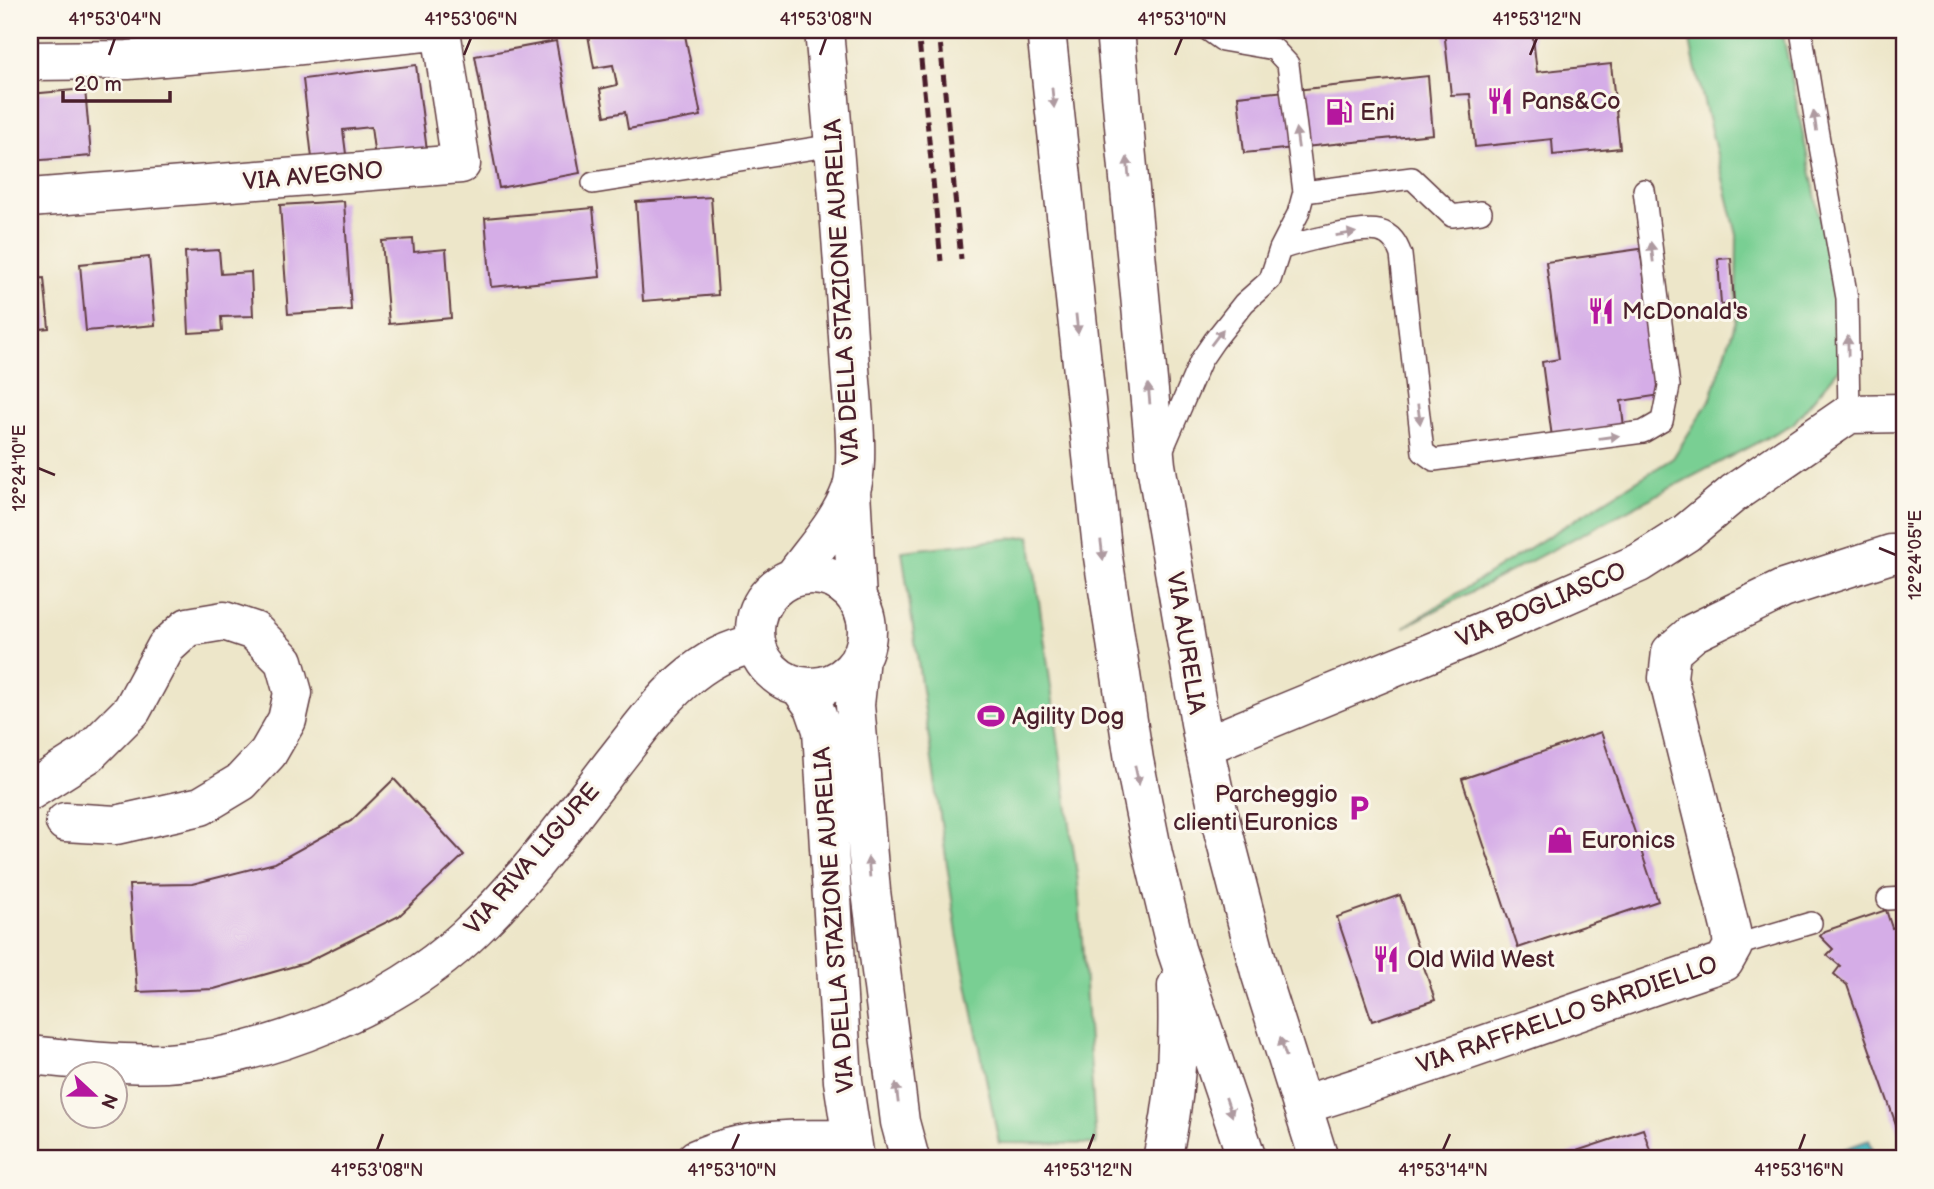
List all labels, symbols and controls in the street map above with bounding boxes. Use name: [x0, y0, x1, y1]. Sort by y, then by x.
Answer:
text: 41°53'04"N: [68, 9, 162, 30]
text: 41°53'06"N: [424, 9, 518, 30]
text: 41°53'08"N: [780, 9, 873, 30]
text: 41°53'10"N: [1137, 9, 1227, 30]
text: 41°53'12"N: [1492, 9, 1582, 30]
scale bar: [63, 60, 170, 104]
text: 20 m: [74, 72, 122, 97]
restaurant icon: Pans&Co: [1485, 86, 1515, 116]
one-way arrow: [1048, 87, 1059, 109]
place label: Pans&Co: [1521, 87, 1621, 116]
fuel station icon: Eni: [1324, 97, 1354, 127]
place label: Eni: [1360, 98, 1395, 127]
one-way arrow: [1809, 110, 1820, 132]
street label: VIA DELLA STAZIONE AURELIA: [818, 118, 866, 466]
one-way arrow: [1292, 127, 1303, 149]
street label: VIA AVEGNO: [242, 155, 384, 197]
one-way arrow: [1122, 156, 1133, 178]
one-way arrow: [1335, 228, 1357, 239]
one-way arrow: [1646, 241, 1657, 263]
restaurant icon: McDonald's: [1586, 296, 1616, 326]
place label: McDonald's: [1622, 297, 1748, 326]
one-way arrow: [1071, 313, 1082, 335]
one-way arrow: [1209, 329, 1224, 347]
one-way arrow: [1842, 335, 1854, 357]
one-way arrow: [1143, 383, 1154, 405]
one-way arrow: [1413, 403, 1424, 425]
text: 12°24'10"E: [9, 424, 30, 511]
one-way arrow: [1598, 431, 1620, 442]
text: 12°24'05"E: [1905, 510, 1926, 600]
one-way arrow: [1096, 539, 1107, 561]
street label: VIA BOGLIASCO: [1452, 556, 1630, 654]
street label: VIA AURELIA: [1160, 570, 1212, 717]
sports icon: Agility Dog: [976, 701, 1006, 731]
place label: Agility Dog: [1012, 702, 1124, 731]
street label: VIA DELLA STAZIONE AURELIA: [807, 746, 861, 1094]
one-way arrow: [1131, 764, 1142, 786]
street label: VIA RIVA LIGURE: [458, 777, 606, 941]
place label: Parcheggio clienti Euronics: [1173, 780, 1338, 837]
parking icon: Parcheggio clienti Euronics: [1344, 793, 1374, 823]
shop icon: Euronics: [1545, 825, 1575, 855]
place label: Euronics: [1581, 826, 1675, 855]
one-way arrow: [863, 856, 874, 878]
restaurant icon: Old Wild West: [1371, 944, 1401, 974]
place label: Old Wild West: [1407, 945, 1555, 974]
street label: VIA RAFFAELLO SARDIELLO: [1413, 950, 1721, 1080]
one-way arrow: [1278, 1037, 1288, 1058]
north arrow: [60, 1060, 130, 1130]
one-way arrow: [891, 1081, 902, 1103]
text: N: [95, 1090, 122, 1112]
one-way arrow: [1224, 1097, 1235, 1118]
text: 41°53'08"N: [331, 1160, 424, 1181]
text: 41°53'10"N: [687, 1160, 777, 1181]
text: 41°53'12"N: [1043, 1160, 1133, 1181]
text: 41°53'14"N: [1398, 1160, 1488, 1181]
text: 41°53'16"N: [1754, 1160, 1844, 1181]

